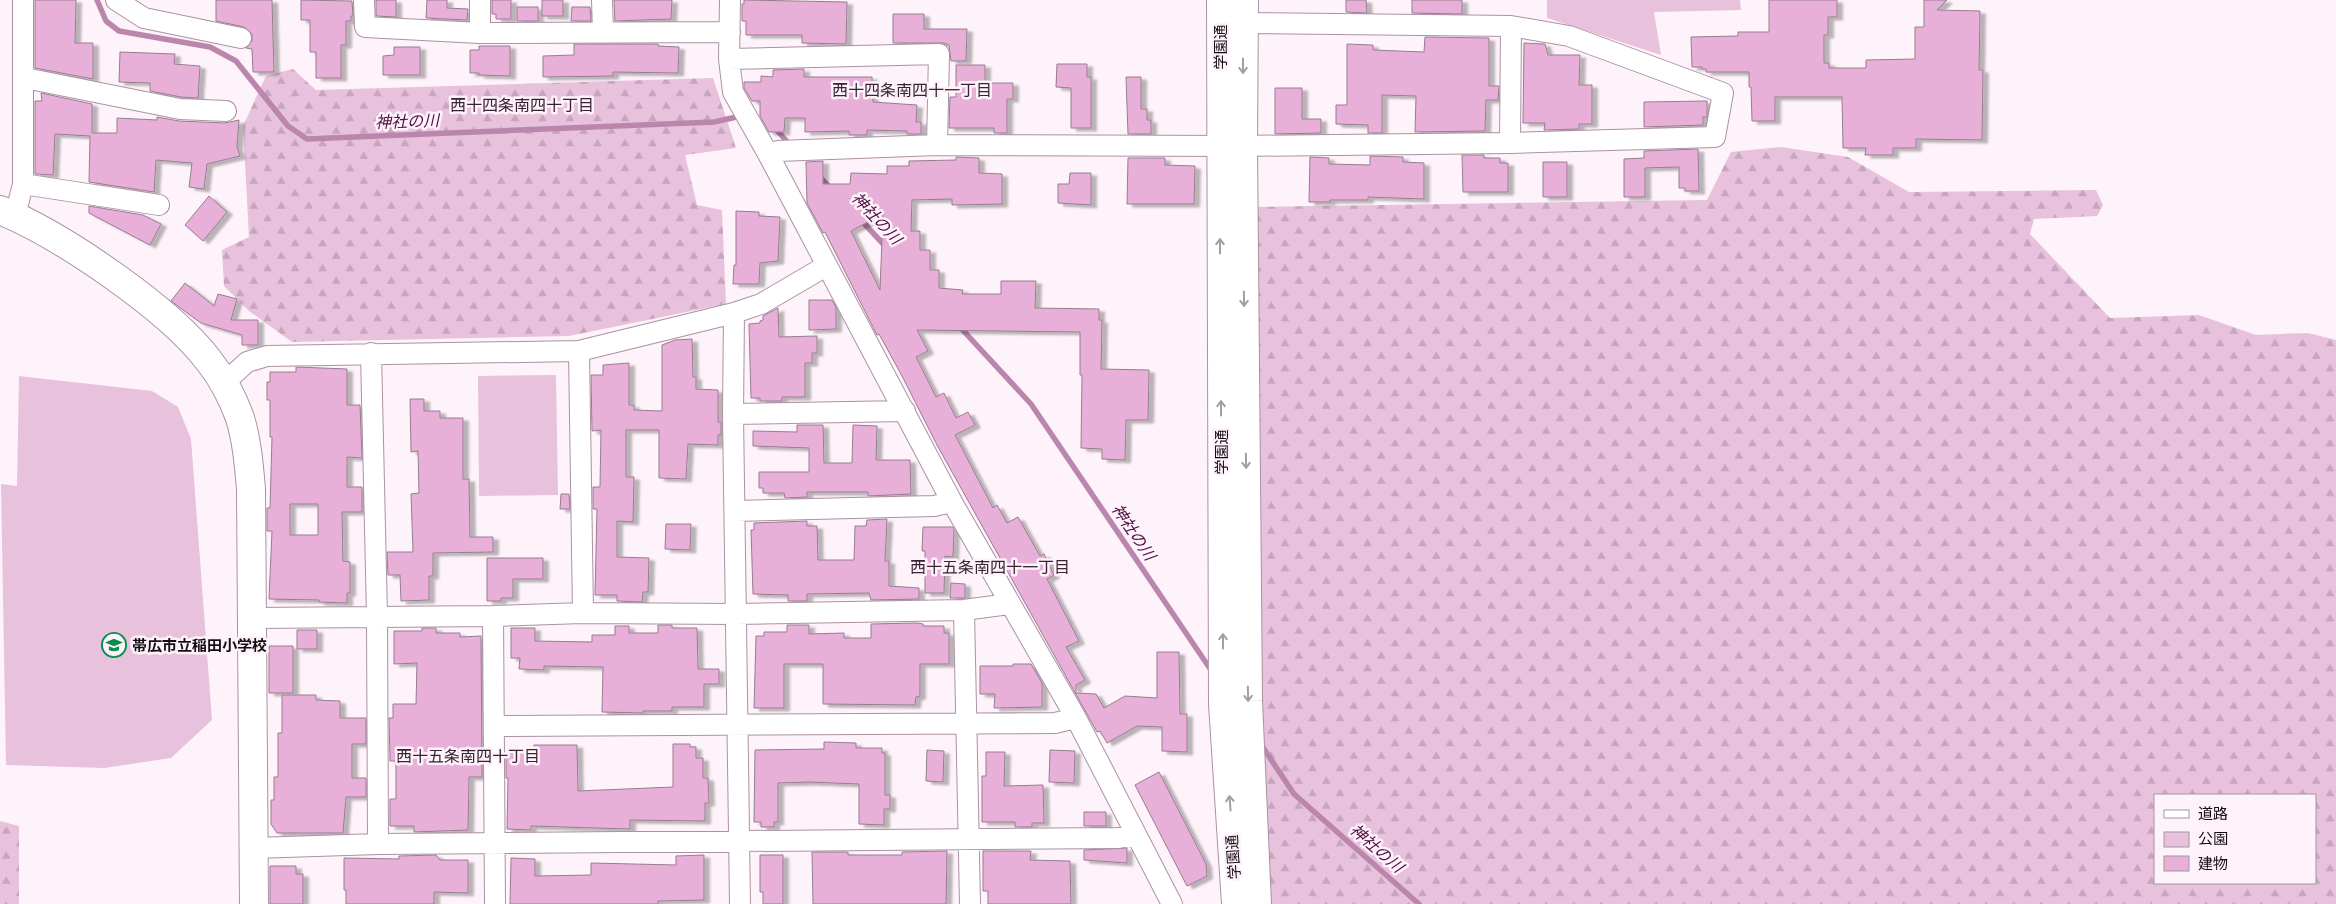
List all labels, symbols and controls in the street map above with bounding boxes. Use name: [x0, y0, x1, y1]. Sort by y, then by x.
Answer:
street label: 学園通: [1211, 24, 1230, 70]
one-way arrow: [1238, 58, 1248, 74]
district label: 西十四条南四十一丁目: [832, 80, 992, 100]
district label: 西十四条南四十丁目: [450, 95, 594, 115]
water label: 神社の川: [375, 110, 441, 132]
water label: 神社の川: [848, 188, 907, 250]
one-way arrow: [1215, 238, 1225, 254]
one-way arrow: [1239, 290, 1249, 306]
one-way arrow: [1216, 400, 1226, 416]
street label: 学園通: [1212, 429, 1231, 475]
one-way arrow: [1241, 452, 1251, 469]
water label: 神社の川: [1108, 500, 1161, 566]
district label: 西十五条南四十一丁目: [910, 557, 1070, 577]
school or university icon: 帯広市立稲田小学校: [101, 632, 127, 658]
one-way arrow: [1218, 633, 1228, 649]
place label: 帯広市立稲田小学校: [132, 636, 267, 655]
one-way arrow: [1243, 685, 1253, 701]
district label: 西十五条南四十丁目: [396, 746, 540, 766]
legend: [2154, 794, 2316, 884]
one-way arrow: [1225, 795, 1234, 811]
text: 道路: [2198, 804, 2228, 823]
water label: 神社の川: [1346, 819, 1409, 878]
text: 公園: [2198, 829, 2228, 848]
street label: 学園通: [1222, 834, 1244, 880]
text: 建物: [2198, 854, 2228, 873]

